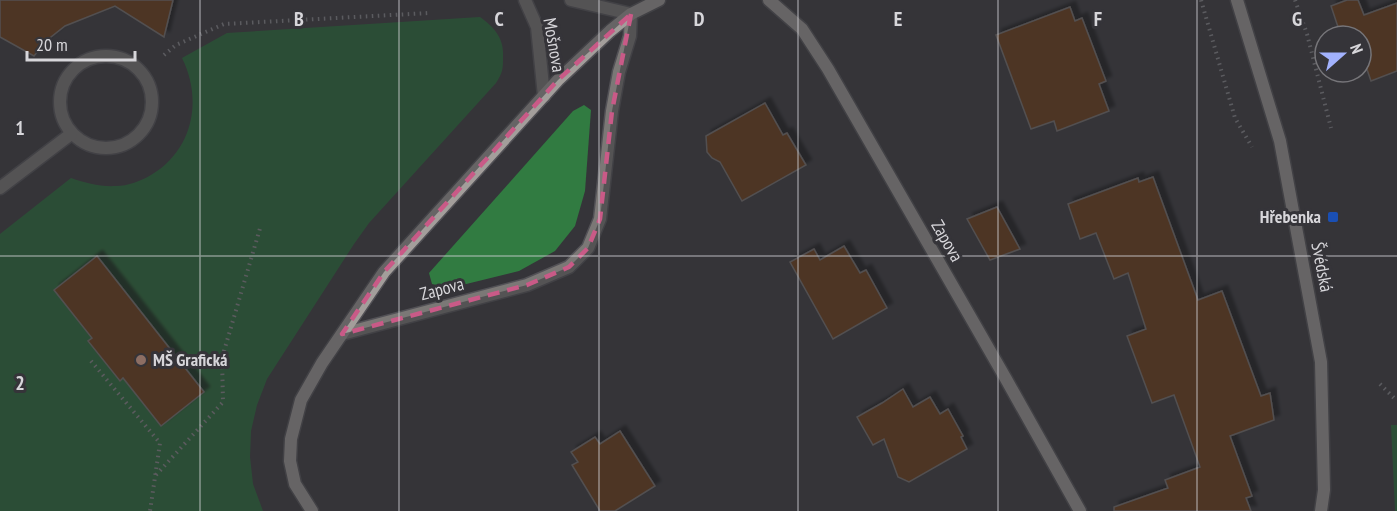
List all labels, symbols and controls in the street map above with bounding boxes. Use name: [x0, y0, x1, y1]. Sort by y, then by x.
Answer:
text: B: [294, 6, 304, 32]
text: C: [494, 6, 504, 32]
text: D: [694, 6, 705, 32]
text: E: [894, 6, 902, 32]
text: F: [1094, 6, 1102, 32]
text: G: [1292, 6, 1302, 32]
street label: Mošnova: [538, 16, 571, 74]
scale bar: [27, 24, 135, 62]
north arrow: [1313, 24, 1373, 84]
text: 20 m: [36, 33, 68, 56]
text: N: [1346, 41, 1368, 56]
text: 1: [15, 115, 25, 141]
place label: Hřebenka: [1260, 205, 1321, 228]
marker: Hřebenka: [1326, 210, 1340, 224]
street label: Zapova: [926, 216, 969, 266]
street label: Švédská: [1306, 240, 1339, 294]
street label: Zapova: [417, 272, 466, 305]
place label: MŠ Grafická: [153, 348, 228, 371]
marker: MŠ Grafická: [134, 353, 148, 367]
text: 2: [15, 370, 25, 396]

